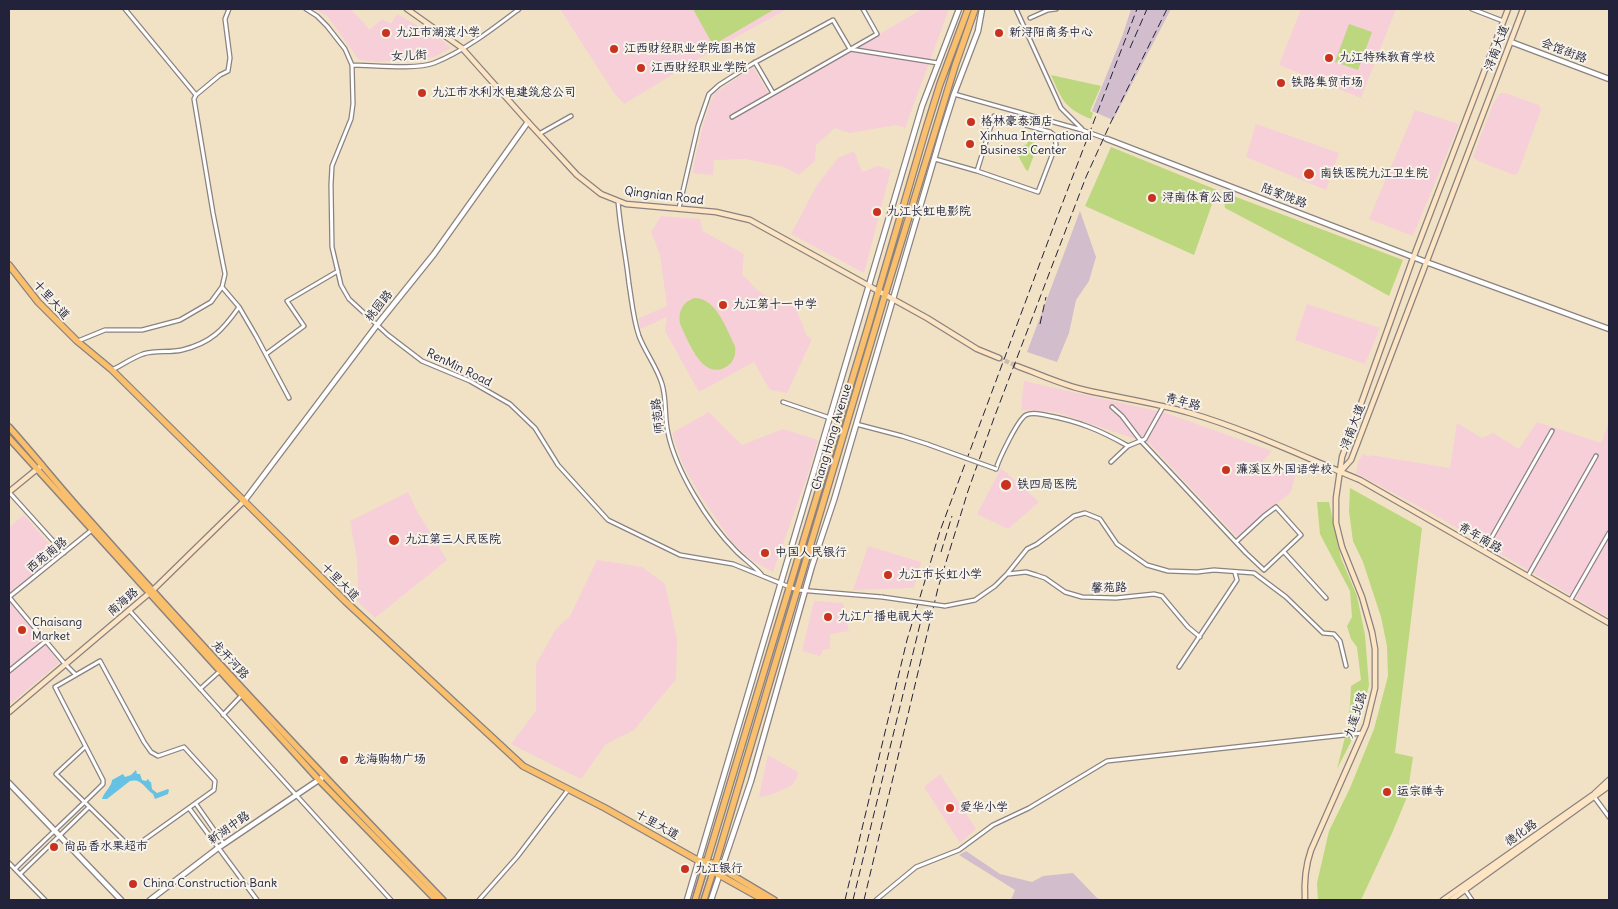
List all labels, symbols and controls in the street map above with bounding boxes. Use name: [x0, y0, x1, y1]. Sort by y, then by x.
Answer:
street label: 浔南大道: [1482, 23, 1512, 73]
place label: 九江市湖滨小学: [396, 26, 480, 40]
place label: 新浔阳商务中心: [1009, 26, 1093, 40]
marker: 九江市湖滨小学: [380, 27, 392, 39]
marker: 新浔阳商务中心: [993, 27, 1005, 39]
street label: 会馆街路: [1539, 36, 1589, 66]
place label: 江西财经职业学院图书馆: [624, 42, 756, 56]
marker: 江西财经职业学院图书馆: [608, 43, 620, 55]
street label: 女儿街: [391, 48, 427, 64]
place label: 九江特殊教育学校: [1339, 51, 1435, 65]
marker: 九江特殊教育学校: [1323, 52, 1335, 64]
place label: 江西财经职业学院: [651, 61, 747, 75]
marker: 江西财经职业学院: [635, 62, 647, 74]
place label: 铁路集贸市场: [1291, 76, 1363, 90]
marker: 铁路集贸市场: [1275, 77, 1287, 89]
place label: 九江市水利水电建筑总公司: [432, 86, 576, 100]
marker: 九江市水利水电建筑总公司: [416, 87, 428, 99]
place label: 格林豪泰酒店: [981, 115, 1053, 129]
marker: 格林豪泰酒店: [965, 116, 977, 128]
place label: Xinhua International Business Center: [980, 130, 1092, 158]
marker: Xinhua International Business Center: [964, 138, 976, 150]
marker: 南铁医院九江卫生院: [1302, 167, 1316, 181]
place label: 南铁医院九江卫生院: [1320, 167, 1428, 181]
street label: 陆家陇路: [1259, 181, 1309, 211]
street label: Qingnian Road: [624, 184, 704, 208]
place label: 浔南体育公园: [1162, 191, 1234, 205]
marker: 浔南体育公园: [1146, 192, 1158, 204]
place label: 九江长虹电影院: [887, 205, 971, 219]
marker: 九江长虹电影院: [871, 206, 883, 218]
street label: 十里大道: [30, 277, 72, 323]
street label: 桃园路: [362, 287, 396, 325]
place label: 九江第十一中学: [733, 298, 817, 312]
marker: 九江第十一中学: [717, 299, 729, 311]
street label: RenMin Road: [424, 346, 494, 390]
street label: Chang Hong Avenue: [809, 382, 855, 492]
street label: 青年路: [1164, 390, 1202, 414]
street label: 师范路: [649, 397, 667, 435]
street label: 浔南大道: [1338, 402, 1368, 452]
place label: 濂溪区外国语学校: [1236, 463, 1332, 477]
marker: 濂溪区外国语学校: [1220, 464, 1232, 476]
marker: 铁四局医院: [999, 478, 1013, 492]
place label: 铁四局医院: [1017, 478, 1077, 492]
street label: 青年南路: [1456, 520, 1504, 556]
marker: 九江第三人民医院: [387, 533, 401, 547]
place label: 九江第三人民医院: [405, 533, 501, 547]
street label: 西苑南路: [24, 534, 70, 576]
place label: 中国人民银行: [775, 546, 847, 560]
marker: 中国人民银行: [759, 547, 771, 559]
street label: 十里大道: [318, 560, 362, 604]
place label: 九江市长虹小学: [898, 568, 982, 582]
marker: 九江市长虹小学: [882, 569, 894, 581]
street label: 馨苑路: [1091, 580, 1127, 596]
street label: 南海路: [105, 585, 141, 619]
place label: 九江广播电视大学: [838, 610, 934, 624]
marker: 九江广播电视大学: [822, 611, 834, 623]
place label: Chaisang Market: [32, 616, 82, 644]
marker: Chaisang Market: [16, 624, 28, 636]
street label: 龙开河路: [208, 638, 252, 682]
street label: 九莲北路: [1342, 690, 1370, 740]
place label: 龙海购物广场: [354, 753, 426, 767]
marker: 龙海购物广场: [338, 754, 350, 766]
place label: 运宗禅寺: [1397, 785, 1445, 799]
marker: 运宗禅寺: [1381, 786, 1393, 798]
place label: 爱华小学: [960, 801, 1008, 815]
marker: 爱华小学: [944, 802, 956, 814]
street label: 十里大道: [633, 807, 681, 843]
street label: 新湖中路: [205, 808, 253, 848]
street label: 德化路: [1502, 817, 1540, 849]
place label: 尚品香水果超市: [64, 840, 148, 854]
marker: 尚品香水果超市: [48, 841, 60, 853]
place label: 九江银行: [695, 862, 743, 876]
marker: 九江银行: [679, 863, 691, 875]
place label: China Construction Bank: [143, 877, 277, 891]
marker: China Construction Bank: [127, 878, 139, 890]

